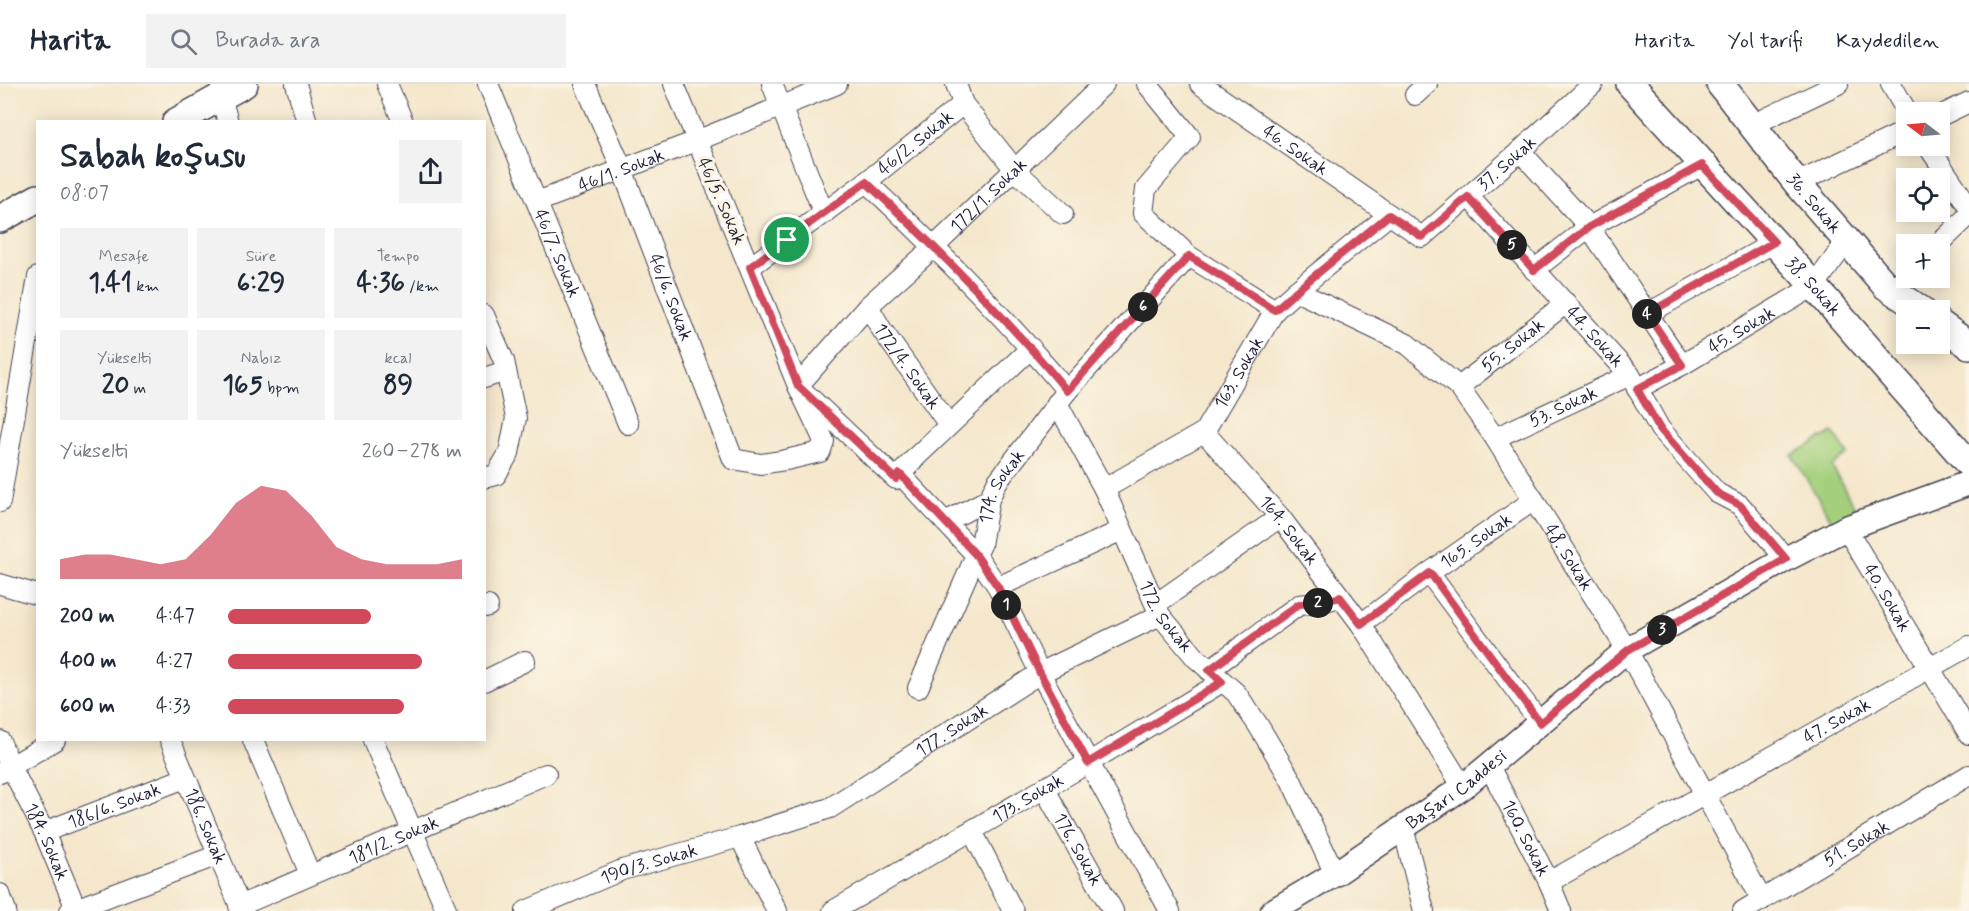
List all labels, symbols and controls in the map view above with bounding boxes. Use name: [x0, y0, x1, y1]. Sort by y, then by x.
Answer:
search box: [146, 14, 566, 68]
text: Harita: [30, 23, 110, 60]
icon: search: [167, 25, 200, 58]
text: Burada ara: [215, 27, 320, 55]
text: Harita: [1634, 27, 1695, 55]
text: Yol tarifi: [1728, 27, 1803, 55]
text: Kaydedilen: [1836, 27, 1939, 55]
north arrow: [1896, 102, 1950, 156]
map controls: [1896, 102, 1950, 354]
street label: 46/2. Sokak: [873, 105, 959, 181]
street label: 46. Sokak: [1257, 120, 1333, 182]
street label: 37. Sokak: [1472, 131, 1542, 196]
text: Sabah koşusu: [60, 135, 246, 179]
button: share: [399, 140, 462, 203]
street label: 46/1. Sokak: [575, 143, 668, 198]
street label: 172/1. Sokak: [945, 153, 1033, 238]
street label: 46/5. Sokak: [691, 154, 751, 249]
button: locate: [1896, 168, 1950, 222]
street label: 36. Sokak: [1781, 169, 1846, 239]
text: 08:07: [60, 180, 109, 207]
street label: 46/7. Sokak: [528, 206, 586, 301]
pin: [761, 214, 812, 265]
icon: arrive: [770, 223, 803, 256]
pin: 5: [1497, 230, 1527, 260]
text: 5: [1507, 234, 1517, 255]
button: +: [1896, 234, 1950, 288]
text: Mesafe: [99, 246, 149, 267]
text: Süre: [246, 246, 276, 267]
text: Tempo: [377, 246, 419, 267]
street label: 46/6. Sokak: [643, 250, 698, 345]
street label: 38. Sokak: [1780, 252, 1846, 322]
text: 1.41: [88, 267, 132, 301]
text: 6:29: [237, 267, 285, 301]
text: 4:36: [357, 267, 405, 301]
text: km: [132, 276, 160, 297]
text: /km: [405, 276, 439, 297]
pin: 6: [1128, 292, 1158, 322]
text: 6: [1139, 296, 1147, 317]
pin: 4: [1632, 299, 1662, 329]
button: −: [1896, 300, 1950, 354]
street label: 44. Sokak: [1560, 301, 1629, 373]
street label: 45. Sokak: [1704, 301, 1780, 360]
text: 4: [1642, 303, 1652, 324]
street label: 55. Sokak: [1476, 313, 1550, 378]
street label: 172/4. Sokak: [868, 319, 945, 415]
street label: 163. Sokak: [1209, 332, 1270, 413]
text: Yükselti: [97, 348, 151, 369]
text: Nabız: [241, 348, 281, 369]
text: kcal: [385, 348, 411, 369]
text: 20: [102, 369, 129, 403]
text: 165: [222, 369, 263, 403]
text: 89: [383, 369, 413, 403]
text: m: [129, 378, 146, 399]
text: bpm: [263, 378, 300, 399]
street label: 53. Sokak: [1525, 381, 1601, 433]
text: Yükselti: [60, 438, 128, 465]
text: 260–278 m: [362, 438, 462, 465]
street label: 174. Sokak: [974, 445, 1031, 525]
street label: 164. Sokak: [1253, 491, 1323, 571]
street label: 165. Sokak: [1436, 508, 1517, 575]
street label: 48. Sokak: [1538, 519, 1598, 595]
street label: 40. Sokak: [1857, 560, 1916, 636]
street label: 172. Sokak: [1133, 577, 1197, 658]
pin: 2: [1303, 588, 1333, 618]
pin: 1: [991, 590, 1021, 620]
text: 2: [1314, 592, 1322, 613]
text: 1: [1002, 594, 1010, 615]
text: 200 m: [60, 603, 115, 630]
text: 4:47: [156, 603, 195, 630]
pin: 3: [1647, 615, 1677, 645]
text: 3: [1658, 619, 1666, 640]
text: 400 m: [60, 648, 116, 675]
text: 4:27: [156, 648, 193, 675]
text: 600 m: [60, 693, 115, 720]
text: 4:33: [156, 693, 190, 720]
street label: 47. Sokak: [1799, 693, 1875, 750]
street label: 177. Sokak: [911, 699, 993, 763]
street label: Başarı Caddesi: [1401, 744, 1512, 835]
street label: 173. Sokak: [988, 769, 1068, 829]
street label: 186/6. Sokak: [64, 777, 164, 835]
street label: 186. Sokak: [178, 784, 232, 868]
street label: 160. Sokak: [1496, 796, 1555, 881]
street label: 184. Sokak: [18, 799, 74, 884]
street label: 176. Sokak: [1047, 809, 1107, 890]
street label: 181/2. Sokak: [345, 811, 443, 871]
street label: 51. Sokak: [1819, 815, 1894, 873]
street label: 190/3. Sokak: [597, 839, 700, 891]

